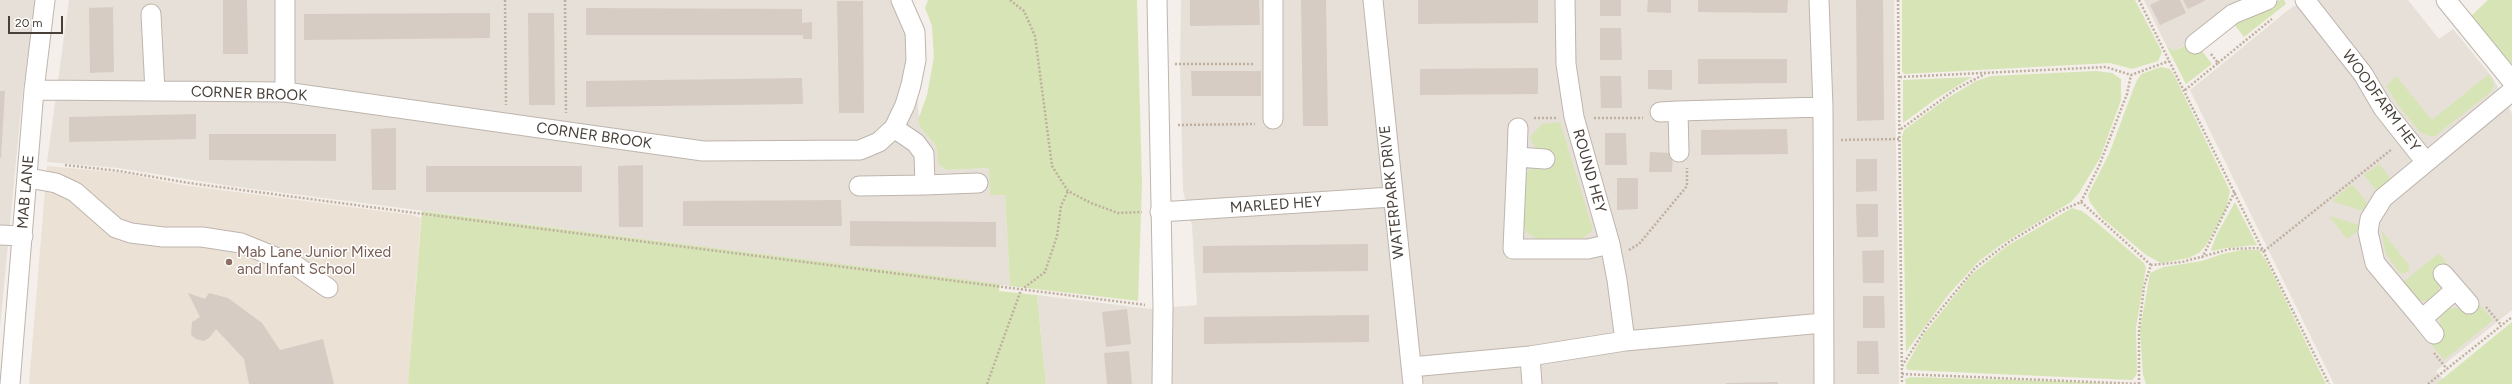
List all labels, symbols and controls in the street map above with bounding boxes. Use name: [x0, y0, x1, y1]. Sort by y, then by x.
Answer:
scale bar: [10, 8, 65, 34]
text: 20 m: [15, 16, 43, 30]
street label: WOODFARM HEY: [2338, 47, 2424, 155]
street label: CORNER BROOK: [191, 83, 307, 105]
street label: CORNER BROOK: [535, 119, 653, 153]
street label: WATERPARK DRIVE: [1376, 124, 1408, 260]
street label: ROUND HEY: [1568, 127, 1610, 215]
street label: MAB LANE: [14, 154, 38, 230]
street label: MARLED HEY: [1229, 193, 1323, 217]
place label: Mab Lane Junior Mixed and Infant School: [237, 244, 391, 279]
marker: Mab Lane Junior Mixed and Infant School: [224, 257, 234, 267]

